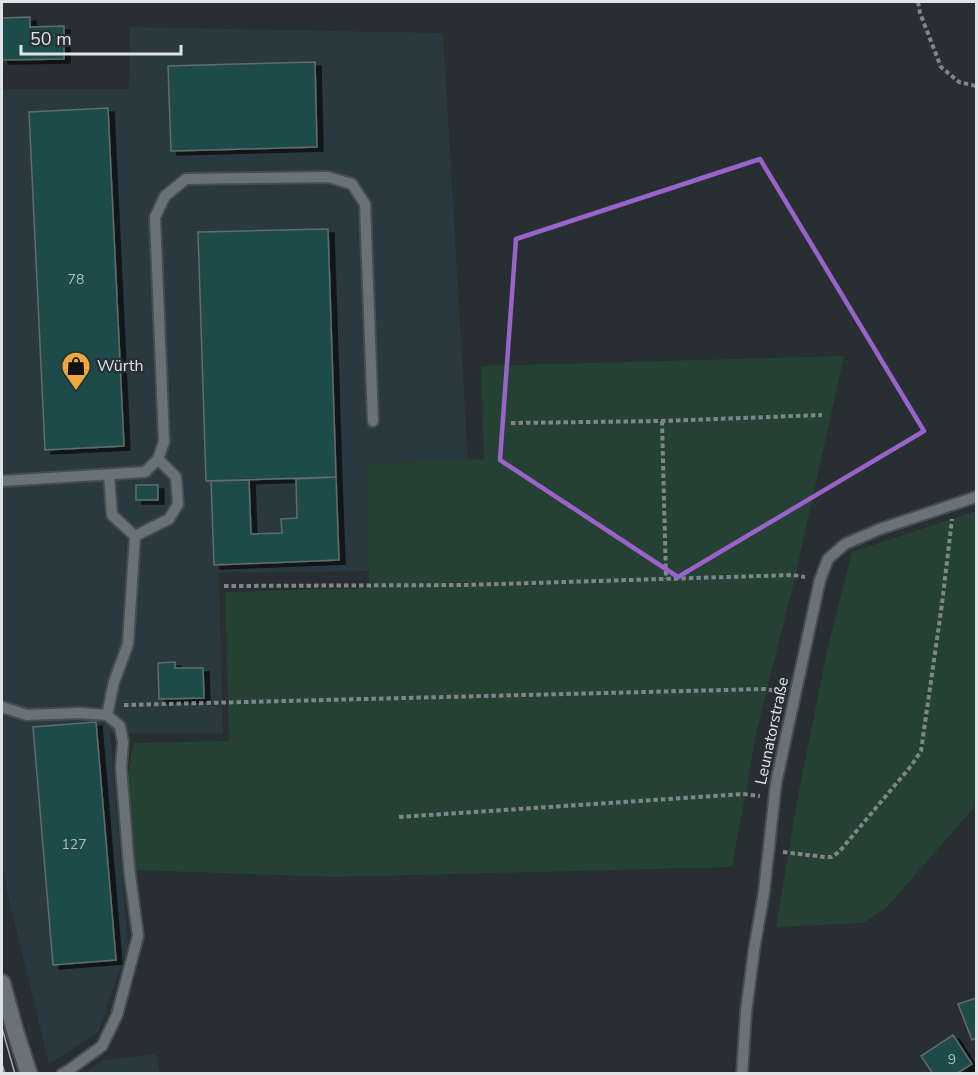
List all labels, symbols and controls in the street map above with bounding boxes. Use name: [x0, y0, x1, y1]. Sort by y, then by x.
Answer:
scale bar: [21, 18, 182, 56]
text: 50 m: [30, 27, 72, 51]
house number: 78: [68, 270, 84, 289]
shop icon: Würth: [60, 350, 92, 392]
place label: Würth: [97, 355, 144, 377]
street label: Leunatorstraße: [750, 675, 794, 787]
house number: 127: [61, 835, 87, 854]
house number: 9: [948, 1050, 956, 1069]

